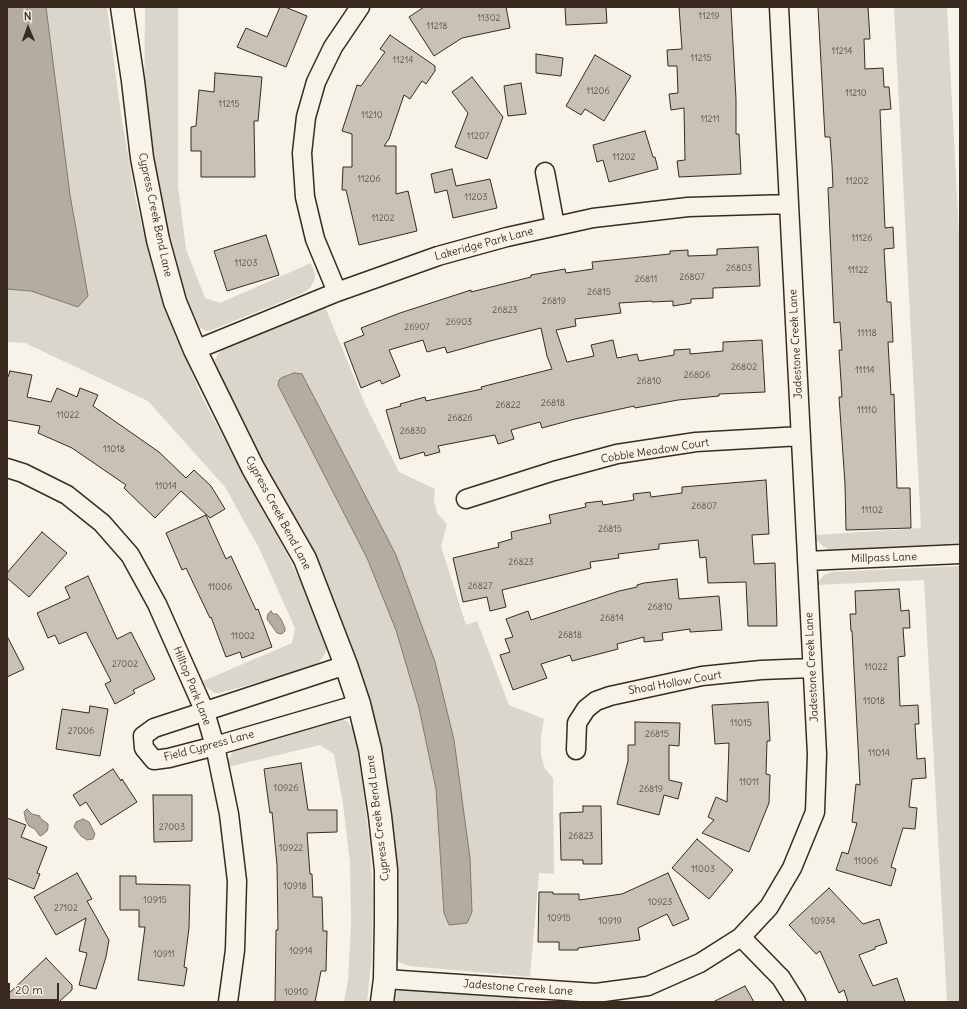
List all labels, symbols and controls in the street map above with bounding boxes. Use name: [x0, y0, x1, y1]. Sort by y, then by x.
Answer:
north arrow: [8, 8, 48, 48]
text: N: [24, 9, 32, 23]
house number: 11219: [699, 11, 719, 21]
house number: 11302: [477, 13, 501, 23]
house number: 11218: [427, 21, 447, 31]
house number: 11214: [832, 46, 852, 56]
house number: 11215: [691, 53, 711, 63]
house number: 11214: [393, 55, 413, 65]
house number: 11206: [586, 86, 610, 96]
house number: 11210: [845, 88, 867, 98]
house number: 11215: [219, 99, 239, 109]
house number: 11210: [361, 110, 383, 120]
house number: 11211: [700, 114, 720, 124]
house number: 11207: [467, 131, 489, 141]
street label: Cypress Creek Bend Lane: [135, 152, 175, 278]
house number: 11202: [613, 152, 635, 162]
house number: 11206: [357, 174, 381, 184]
house number: 11202: [846, 176, 868, 186]
house number: 11203: [464, 192, 488, 202]
house number: 11202: [372, 213, 394, 223]
street label: Lakeridge Park Lane: [433, 224, 535, 264]
house number: 11126: [852, 233, 872, 243]
house number: 11203: [234, 258, 258, 268]
house number: 26803: [726, 263, 752, 273]
house number: 11122: [848, 265, 868, 275]
house number: 26807: [679, 272, 705, 282]
house number: 26811: [635, 274, 657, 284]
house number: 26815: [587, 287, 611, 297]
street label: Jadestone Creek Lane: [787, 289, 805, 399]
house number: 26819: [542, 296, 566, 306]
house number: 26823: [492, 305, 518, 315]
house number: 26903: [446, 317, 472, 327]
house number: 26907: [404, 322, 430, 332]
house number: 11118: [857, 328, 877, 338]
house number: 26802: [731, 362, 757, 372]
house number: 11114: [855, 365, 875, 375]
house number: 26806: [684, 370, 710, 380]
house number: 26810: [637, 376, 661, 386]
house number: 26818: [541, 398, 565, 408]
house number: 26822: [495, 400, 521, 410]
house number: 11110: [857, 405, 877, 415]
house number: 11022: [57, 410, 79, 420]
house number: 26826: [447, 413, 473, 423]
house number: 26830: [400, 426, 426, 436]
street label: Cobble Meadow Court: [600, 436, 710, 466]
house number: 11018: [103, 444, 125, 454]
street label: Cypress Creek Bend Lane: [242, 454, 314, 572]
house number: 11014: [155, 481, 177, 491]
house number: 26807: [691, 501, 717, 511]
house number: 11102: [861, 505, 883, 515]
house number: 26815: [598, 524, 622, 534]
street label: Millpass Lane: [851, 550, 917, 566]
house number: 26823: [508, 557, 534, 567]
house number: 26827: [468, 581, 492, 591]
house number: 11006: [208, 582, 232, 592]
house number: 26810: [648, 602, 672, 612]
street label: Jadestone Creek Lane: [803, 612, 821, 722]
house number: 26814: [600, 613, 624, 623]
house number: 26818: [558, 630, 582, 640]
house number: 11002: [231, 631, 255, 641]
street label: Hilltop Park Lane: [170, 645, 214, 727]
house number: 27002: [112, 659, 138, 669]
house number: 11022: [865, 662, 887, 672]
street label: Shoal Hollow Court: [627, 668, 723, 698]
house number: 11018: [863, 696, 885, 706]
house number: 11015: [730, 718, 752, 728]
house number: 27006: [68, 726, 94, 736]
street label: Field Cypress Lane: [162, 728, 256, 764]
house number: 26815: [645, 729, 669, 739]
house number: 11014: [868, 748, 890, 758]
street label: Cypress Creek Bend Lane: [364, 754, 392, 882]
house number: 11011: [739, 777, 759, 787]
house number: 10926: [274, 783, 298, 793]
house number: 26819: [639, 784, 663, 794]
house number: 27003: [159, 822, 185, 832]
house number: 26823: [568, 831, 594, 841]
house number: 10922: [279, 843, 303, 853]
house number: 11006: [854, 856, 878, 866]
house number: 11003: [691, 864, 715, 874]
house number: 10918: [283, 881, 307, 891]
house number: 10915: [143, 895, 167, 905]
house number: 10923: [648, 897, 672, 907]
house number: 27102: [54, 903, 78, 913]
house number: 10915: [547, 913, 571, 923]
house number: 10919: [598, 916, 622, 926]
house number: 10934: [811, 916, 835, 926]
house number: 10914: [289, 946, 313, 956]
house number: 10911: [153, 949, 175, 959]
scale bar: [10, 975, 61, 1001]
street label: Jadestone Creek Lane: [463, 978, 573, 998]
text: 20 m: [15, 982, 43, 997]
house number: 10910: [284, 987, 308, 997]

